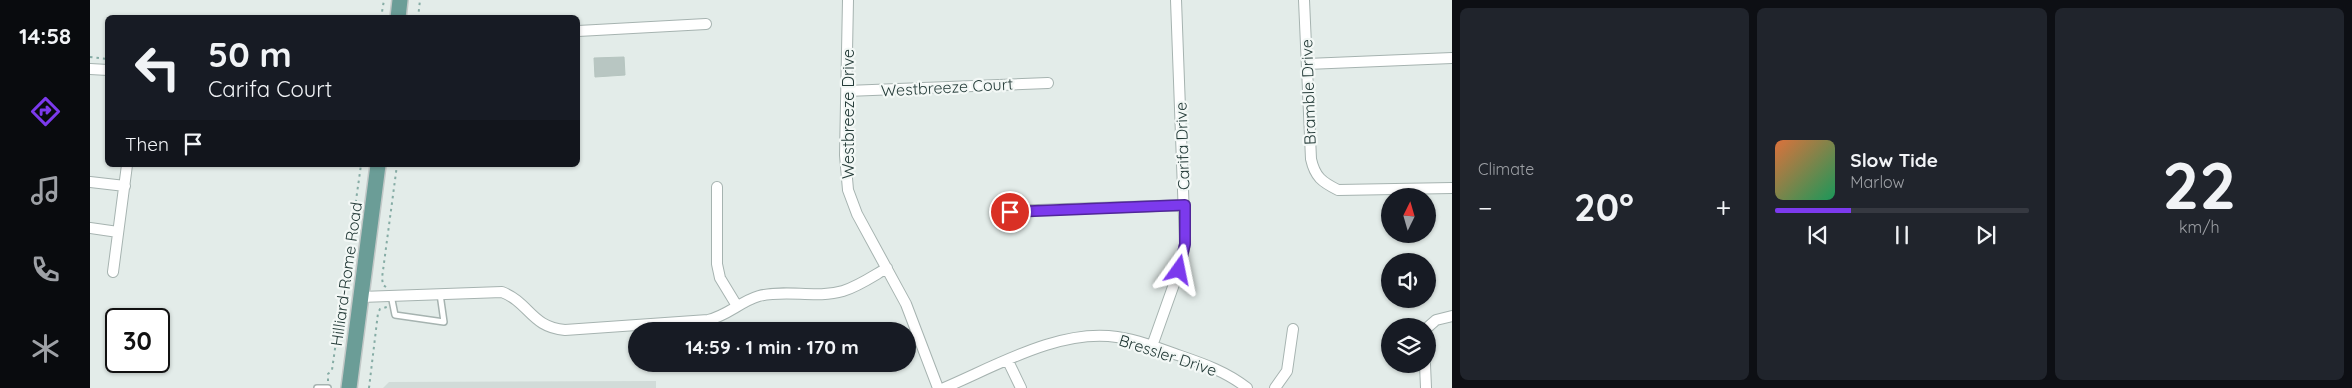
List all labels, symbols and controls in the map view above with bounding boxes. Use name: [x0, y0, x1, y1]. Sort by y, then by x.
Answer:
text: 14:58: [19, 22, 71, 50]
text: 50 m: [208, 32, 292, 76]
icon: left: [125, 35, 190, 100]
street label: Bramble Drive: [1296, 39, 1320, 145]
street label: Westbreeze Drive: [838, 49, 858, 179]
street label: Westbreeze Court: [880, 74, 1014, 100]
text: Carifa Court: [208, 75, 332, 103]
icon: directions: [28, 94, 63, 129]
street label: Carifa Drive: [1170, 102, 1194, 190]
icon: arrive: [179, 130, 207, 158]
text: Then: [125, 132, 169, 156]
text: 22: [2162, 144, 2236, 225]
text: Slow Tide: [1850, 148, 1938, 172]
text: Climate: [1478, 159, 1534, 179]
text: Marlow: [1850, 172, 1905, 192]
icon: music: [28, 173, 63, 208]
text: 20°: [1574, 183, 1634, 231]
north arrow: [1381, 188, 1436, 242]
map controls: [1381, 188, 1436, 373]
text: −: [1478, 190, 1493, 225]
text: +: [1716, 190, 1731, 225]
pin: [989, 191, 1031, 233]
icon: arrive: [996, 198, 1024, 226]
street label: Hilliard-Rome Road: [326, 201, 366, 347]
text: km/h: [2179, 217, 2220, 237]
icon: previous: [1804, 221, 1832, 249]
icon: pause: [1888, 221, 1916, 249]
icon: next: [1972, 221, 2000, 249]
position arrow: [1152, 243, 1204, 295]
icon: phone: [28, 252, 63, 287]
button: sound: [1381, 253, 1436, 308]
speed limit sign: 30: [105, 308, 170, 373]
button: layers: [1381, 318, 1436, 373]
street label: Bressler Drive: [1116, 330, 1220, 380]
icon: climate: [28, 331, 63, 366]
text: 14:59 · 1 min · 170 m: [685, 335, 859, 359]

